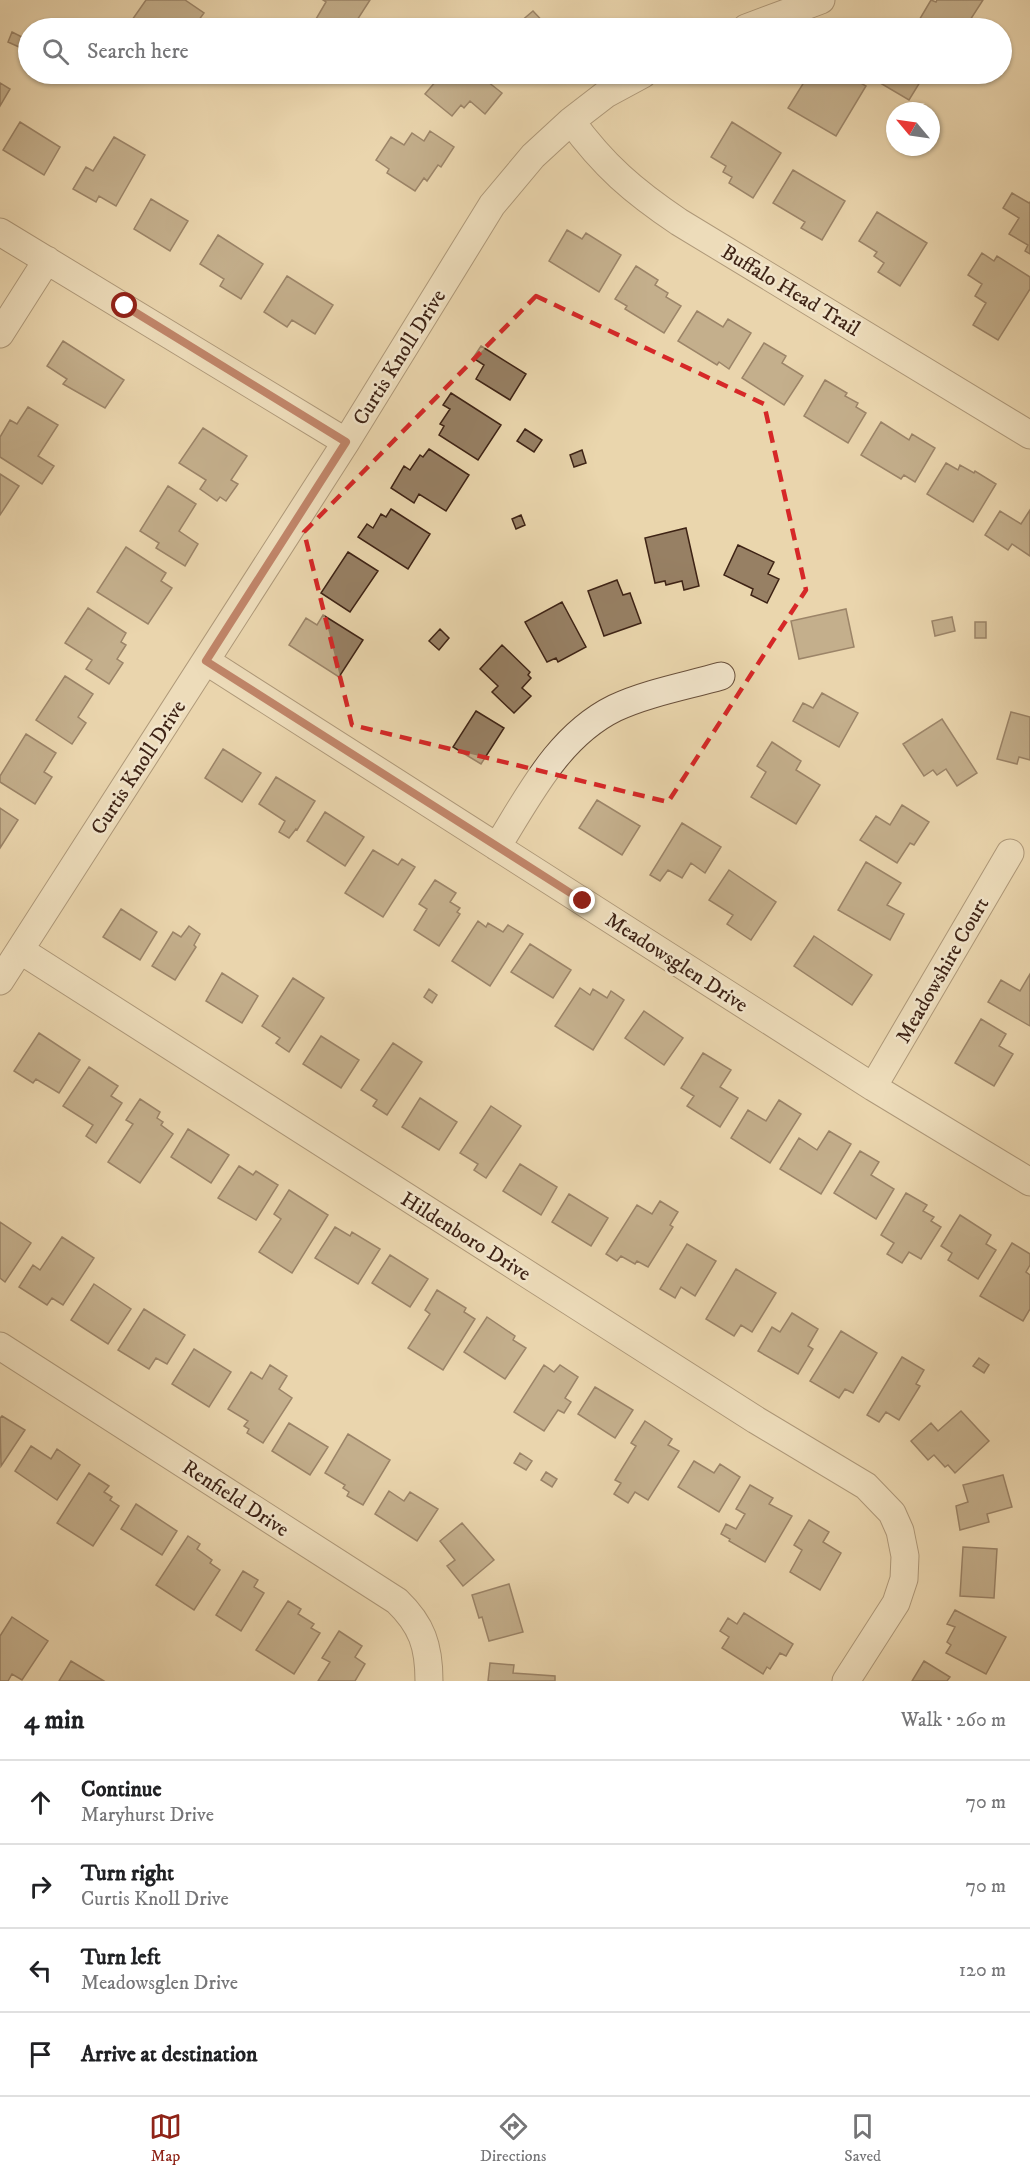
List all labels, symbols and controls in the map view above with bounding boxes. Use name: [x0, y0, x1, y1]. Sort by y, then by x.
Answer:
search box: [18, 18, 1012, 84]
icon: search: [39, 35, 72, 68]
text: Search here: [87, 38, 189, 65]
north arrow: [886, 102, 940, 156]
street label: Buffalo Head Trail: [716, 239, 865, 343]
street label: Curtis Knoll Drive: [348, 285, 452, 430]
route start: [111, 292, 137, 318]
street label: Curtis Knoll Drive: [86, 695, 192, 840]
route end: [569, 887, 595, 913]
street label: Meadowshire Court: [891, 893, 995, 1048]
street label: Meadowsglen Drive: [600, 907, 753, 1019]
street label: Hildenboro Drive: [396, 1186, 536, 1287]
street label: Renfield Drive: [177, 1455, 294, 1543]
text: 4 min: [24, 1704, 84, 1737]
text: Walk · 260 m: [901, 1708, 1006, 1733]
text: Continue: [81, 1776, 162, 1803]
icon: ahead: [24, 1786, 57, 1819]
text: 70 m: [965, 1790, 1006, 1815]
text: Maryhurst Drive: [81, 1803, 214, 1828]
text: Turn right: [81, 1860, 174, 1887]
icon: right: [24, 1870, 57, 1903]
text: 70 m: [965, 1874, 1006, 1899]
text: Curtis Knoll Drive: [81, 1887, 229, 1912]
text: Turn left: [81, 1944, 161, 1971]
icon: left: [24, 1954, 57, 1987]
text: 120 m: [959, 1958, 1006, 1983]
text: Meadowsglen Drive: [81, 1971, 238, 1996]
icon: arrive: [24, 2038, 57, 2071]
text: Arrive at destination: [81, 2041, 258, 2068]
tab: Map: [149, 2110, 182, 2166]
tab: Directions: [480, 2110, 546, 2166]
tab: Saved: [844, 2110, 881, 2166]

